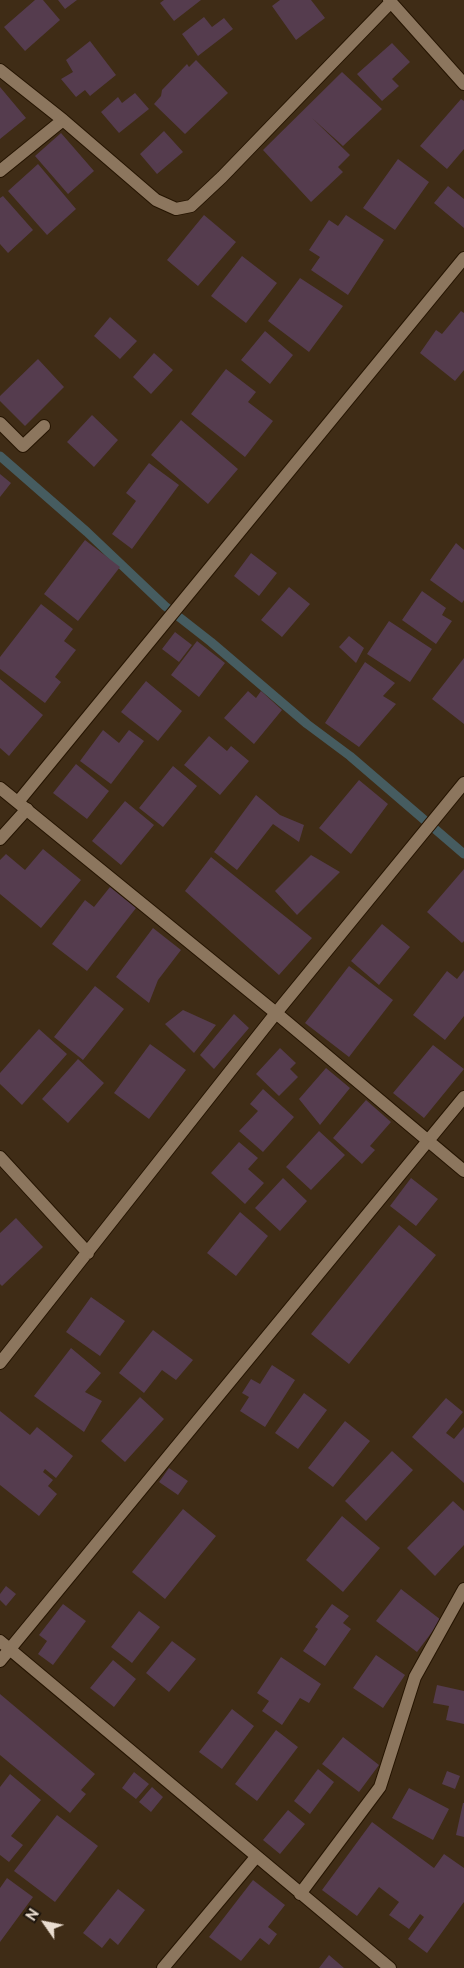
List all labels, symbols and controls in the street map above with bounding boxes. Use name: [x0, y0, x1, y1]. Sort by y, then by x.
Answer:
north arrow: [20, 1898, 70, 1948]
text: N: [23, 1906, 42, 1924]

